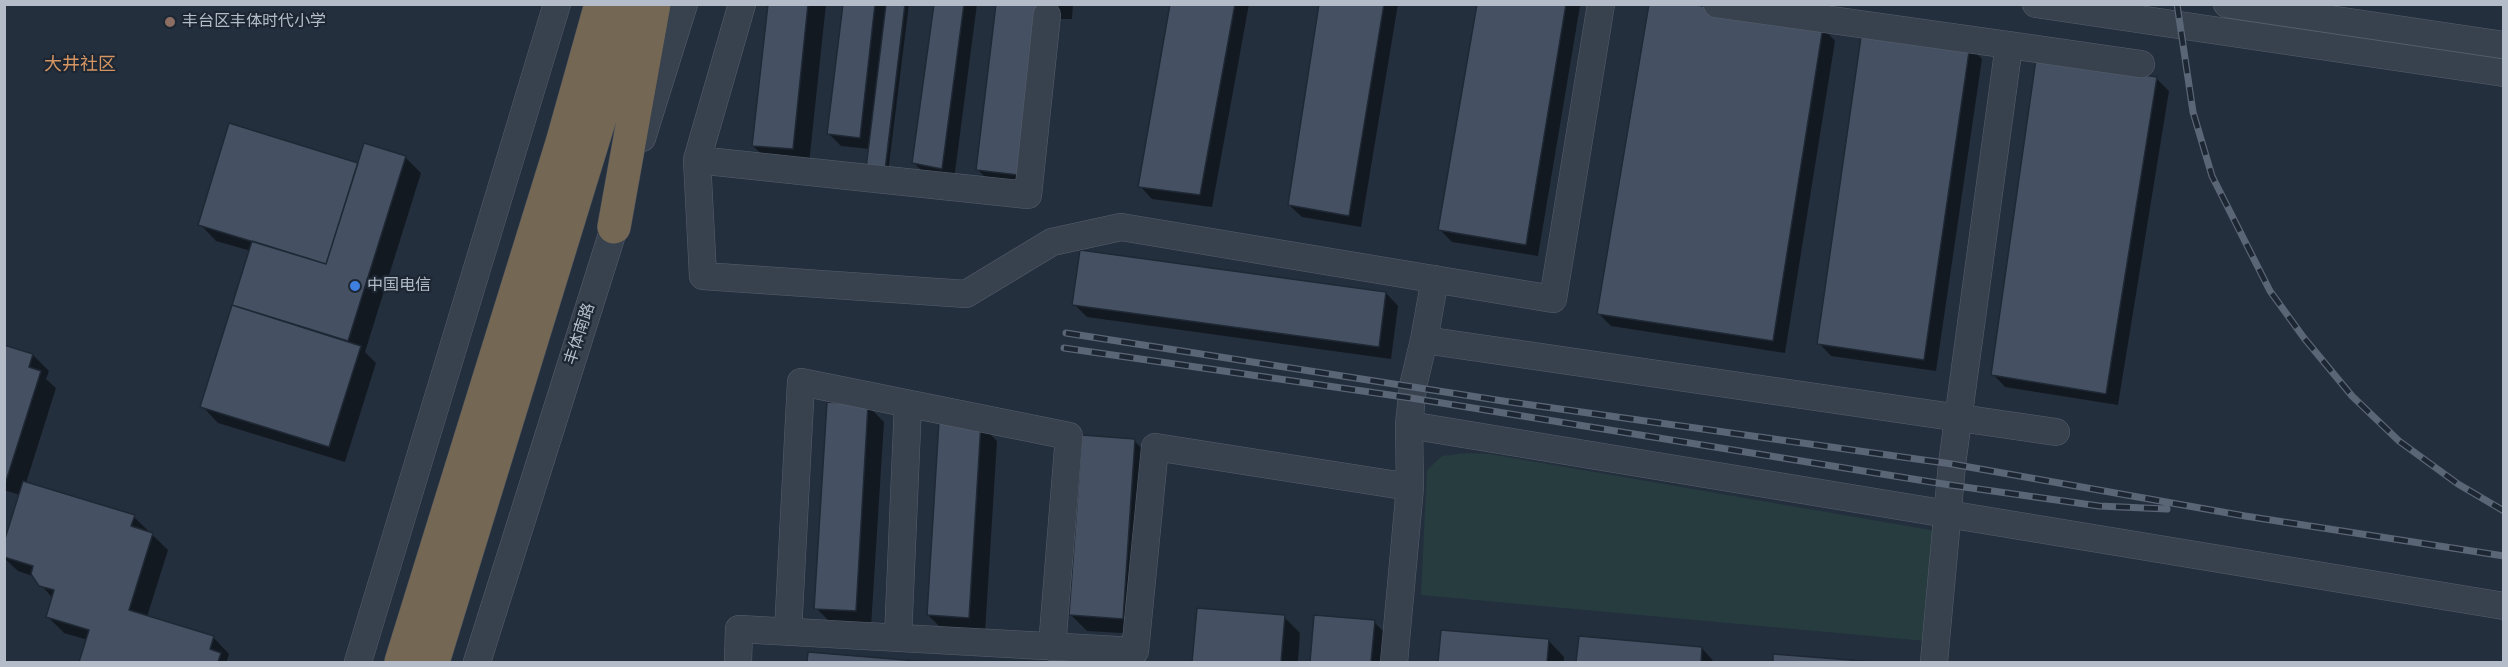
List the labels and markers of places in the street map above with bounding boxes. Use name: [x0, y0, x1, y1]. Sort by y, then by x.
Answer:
place label: 丰台区丰体时代小学: [182, 12, 326, 32]
marker: 丰台区丰体时代小学: [163, 15, 177, 29]
place label: 中国电信: [367, 276, 431, 296]
marker: 中国电信: [348, 279, 362, 293]

